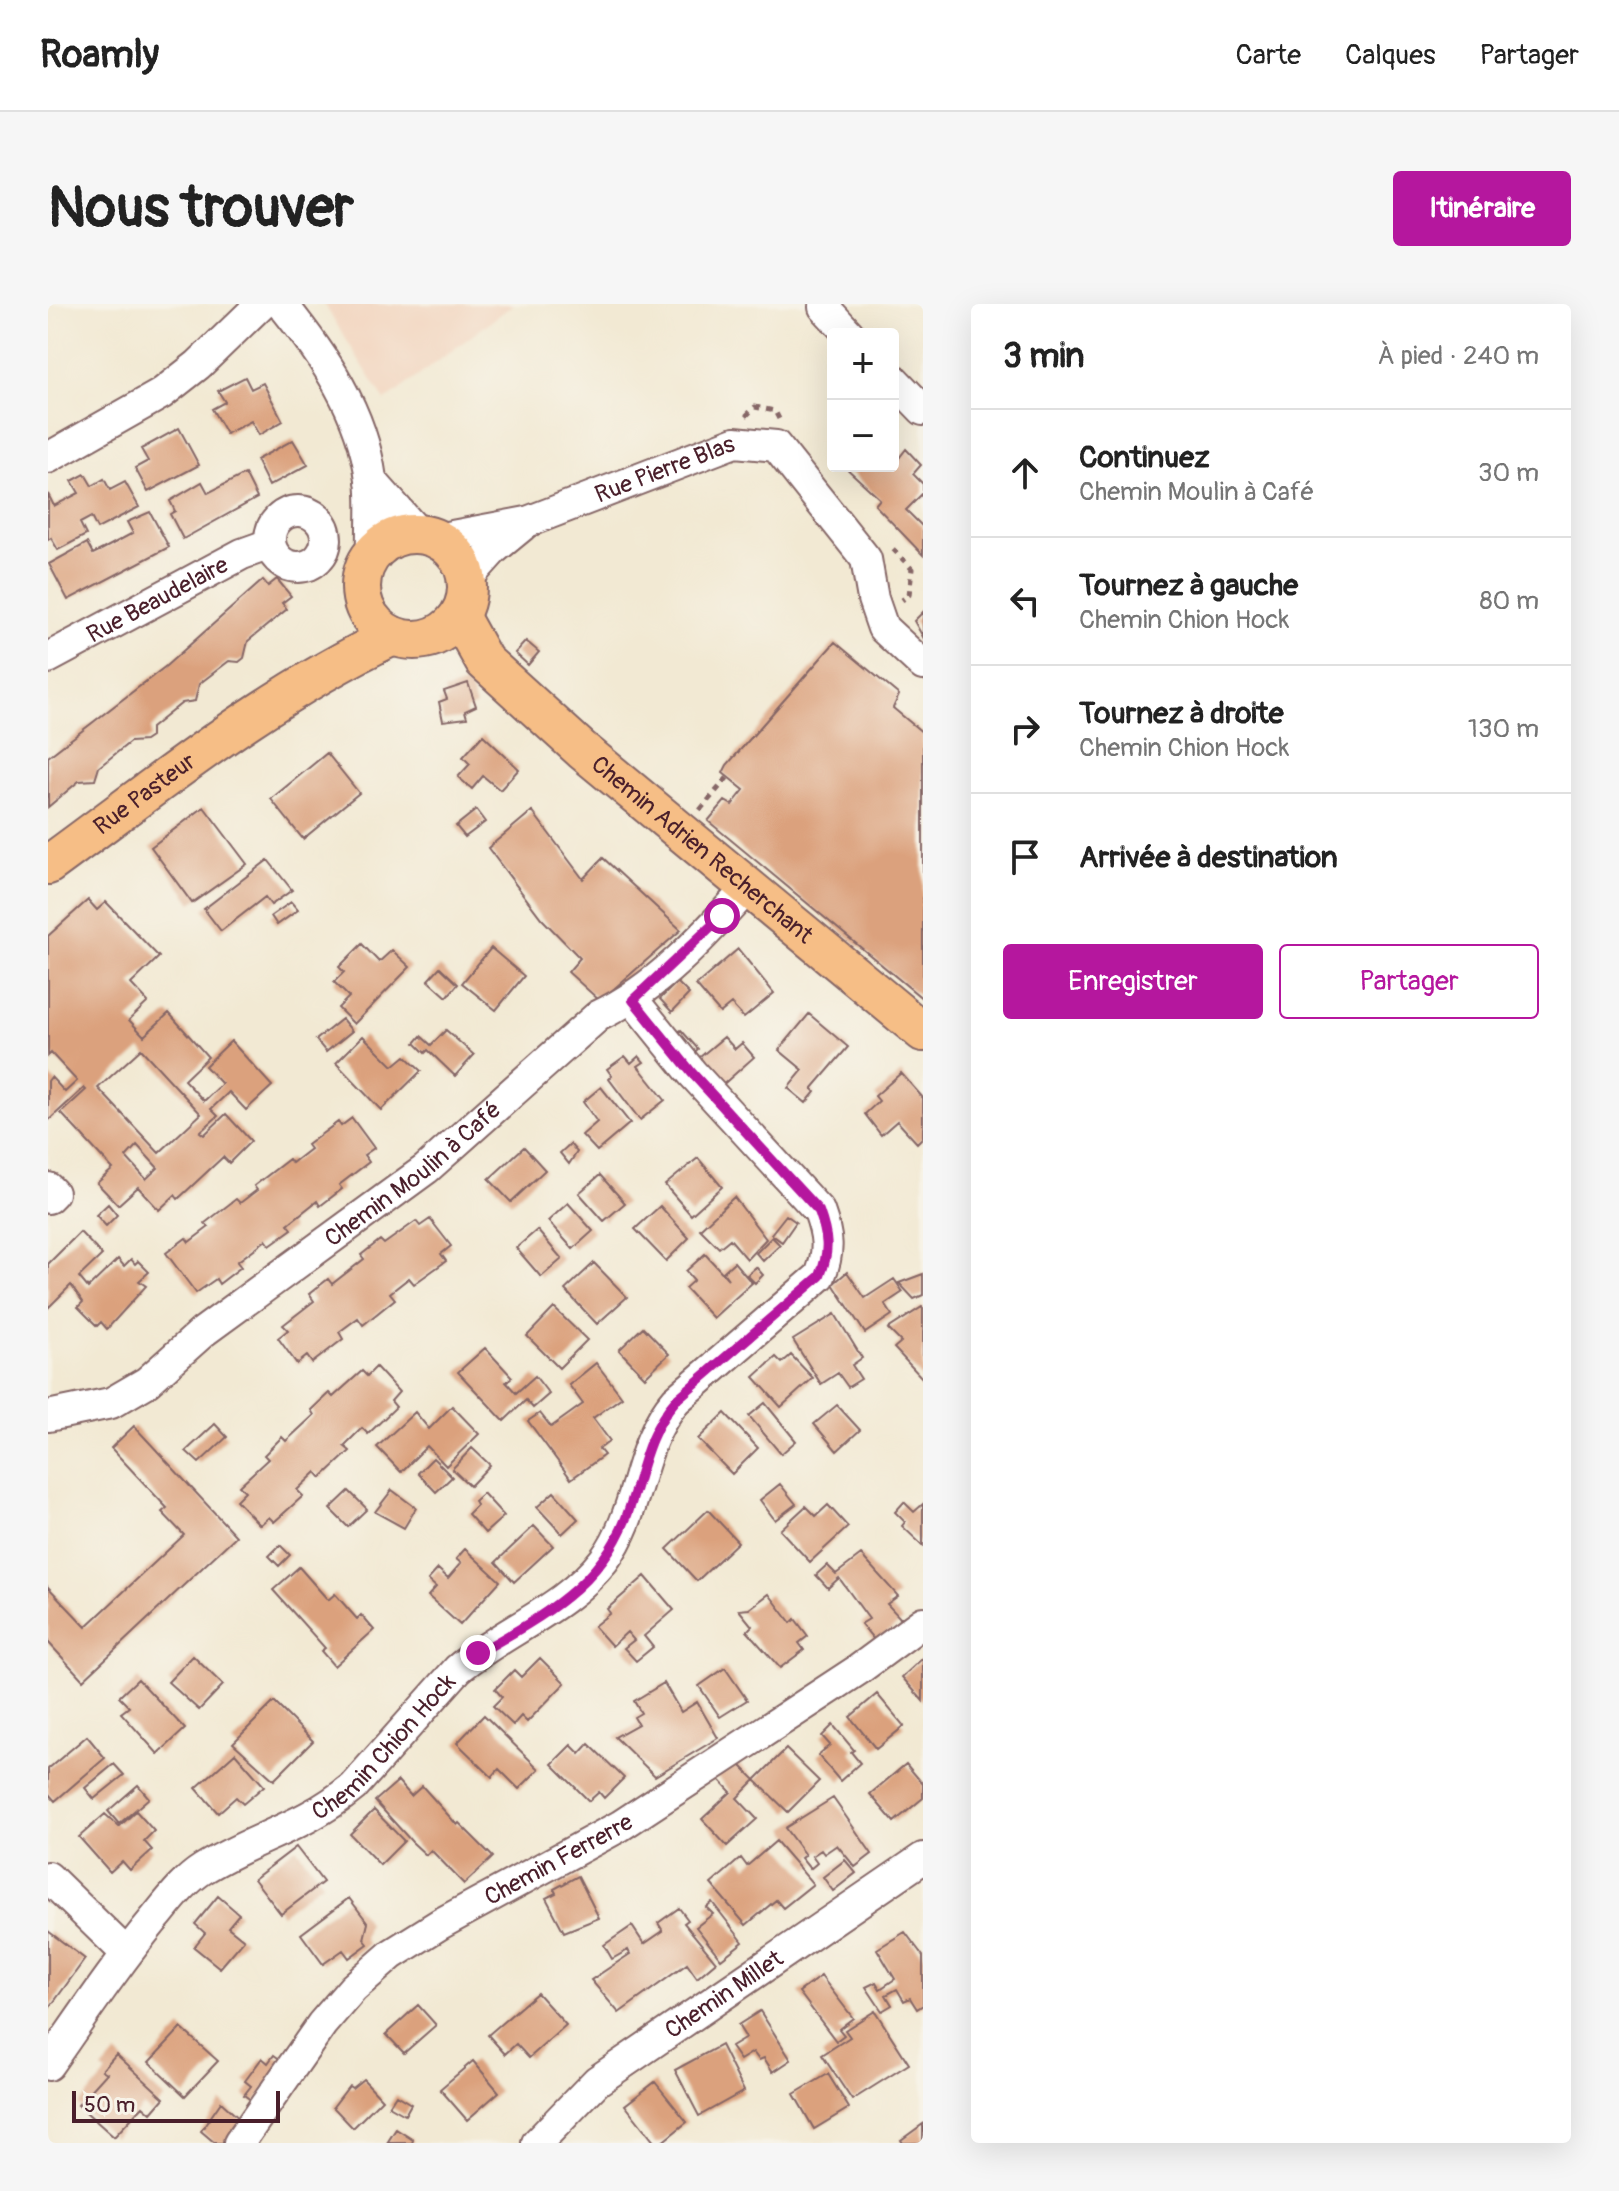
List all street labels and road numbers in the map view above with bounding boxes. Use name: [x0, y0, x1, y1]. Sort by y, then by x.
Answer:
street label: Rue Pierre Blas: [591, 429, 739, 509]
street label: Rue Beaudelaire: [82, 550, 233, 649]
street label: Rue Pasteur: [88, 746, 201, 841]
street label: Chemin Adrien Recherchant: [586, 749, 819, 950]
street label: Chemin Moulin à Café: [319, 1095, 507, 1253]
street label: Chemin Chion Hock: [307, 1668, 462, 1826]
street label: Chemin Ferrerre: [479, 1807, 638, 1911]
street label: Chemin Millet: [659, 1944, 789, 2045]

